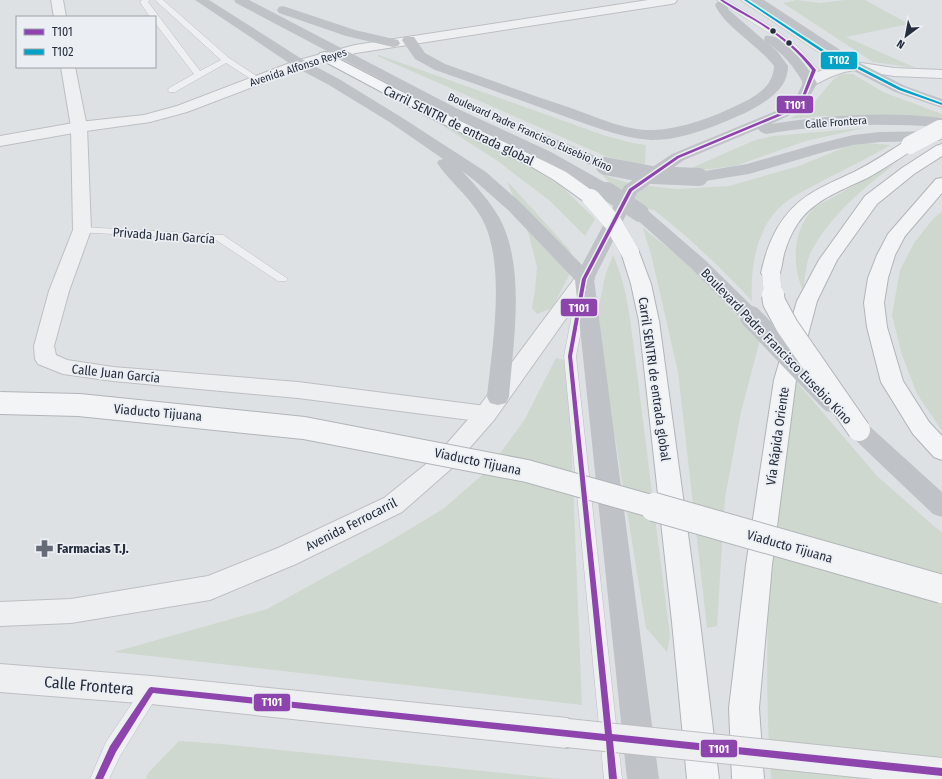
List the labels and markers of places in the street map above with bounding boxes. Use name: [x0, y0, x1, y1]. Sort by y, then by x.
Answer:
unlabelled marker: [768, 26, 778, 36]
unlabelled marker: [784, 38, 794, 48]
pharmacy icon: Farmacias T.J.: [34, 538, 54, 558]
place label: Farmacias T.J.: [57, 541, 129, 556]

